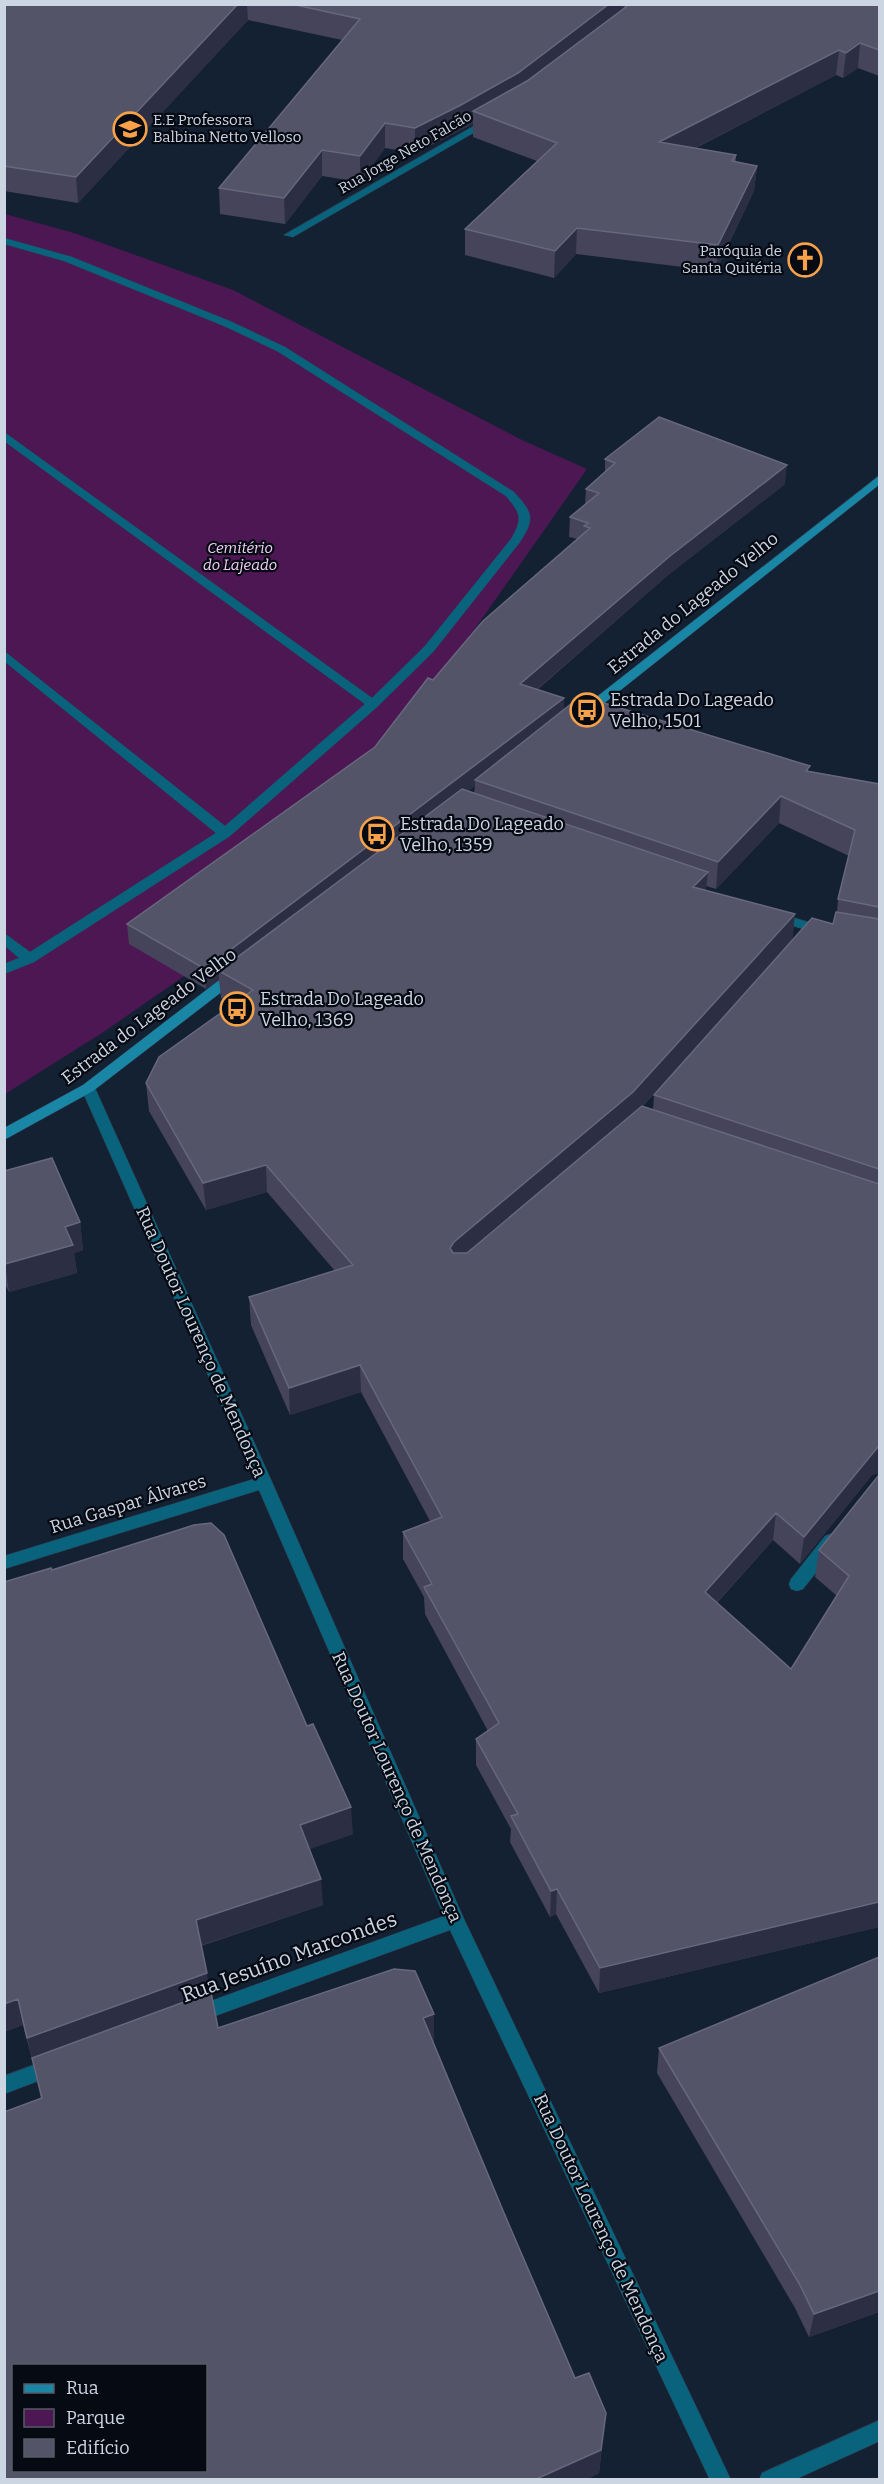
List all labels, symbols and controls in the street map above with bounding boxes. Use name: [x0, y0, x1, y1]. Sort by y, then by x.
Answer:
street label: Rua Jorge Neto Falcão: [335, 107, 475, 197]
school or university icon: E.E Professora Balbina Netto Velloso: [112, 111, 148, 147]
place label: E.E Professora Balbina Netto Velloso: [153, 111, 301, 146]
place label: Paróquia de Santa Quitéria: [682, 242, 782, 277]
church icon: Paróquia de Santa Quitéria: [787, 242, 823, 278]
street label: Estrada do Lageado Velho: [603, 527, 783, 679]
park label: Cemitério do Lajeado: [203, 539, 277, 574]
place label: Estrada Do Lageado Velho, 1501: [610, 689, 774, 732]
bus stop icon: Estrada Do Lageado Velho, 1501: [569, 692, 605, 728]
place label: Estrada Do Lageado Velho, 1359: [400, 813, 564, 856]
bus stop icon: Estrada Do Lageado Velho, 1359: [359, 816, 395, 852]
street label: Estrada do Lageado Velho: [57, 943, 241, 1089]
place label: Estrada Do Lageado Velho, 1369: [260, 988, 424, 1031]
bus stop icon: Estrada Do Lageado Velho, 1369: [219, 991, 255, 1027]
street label: Rua Doutor Lourenço de Mendonça: [131, 1203, 271, 1481]
street label: Rua Gaspar Álvares: [47, 1470, 209, 1538]
street label: Rua Doutor Lourenço de Mendonça: [327, 1648, 467, 1926]
street label: Rua Jesuíno Marcondes: [178, 1906, 400, 2008]
street label: Rua Doutor Lourenço de Mendonça: [529, 2090, 673, 2366]
legend: [12, 2364, 207, 2472]
text: Rua: [66, 2377, 99, 2399]
text: Parque: [66, 2407, 125, 2429]
text: Edifício: [66, 2437, 130, 2459]

